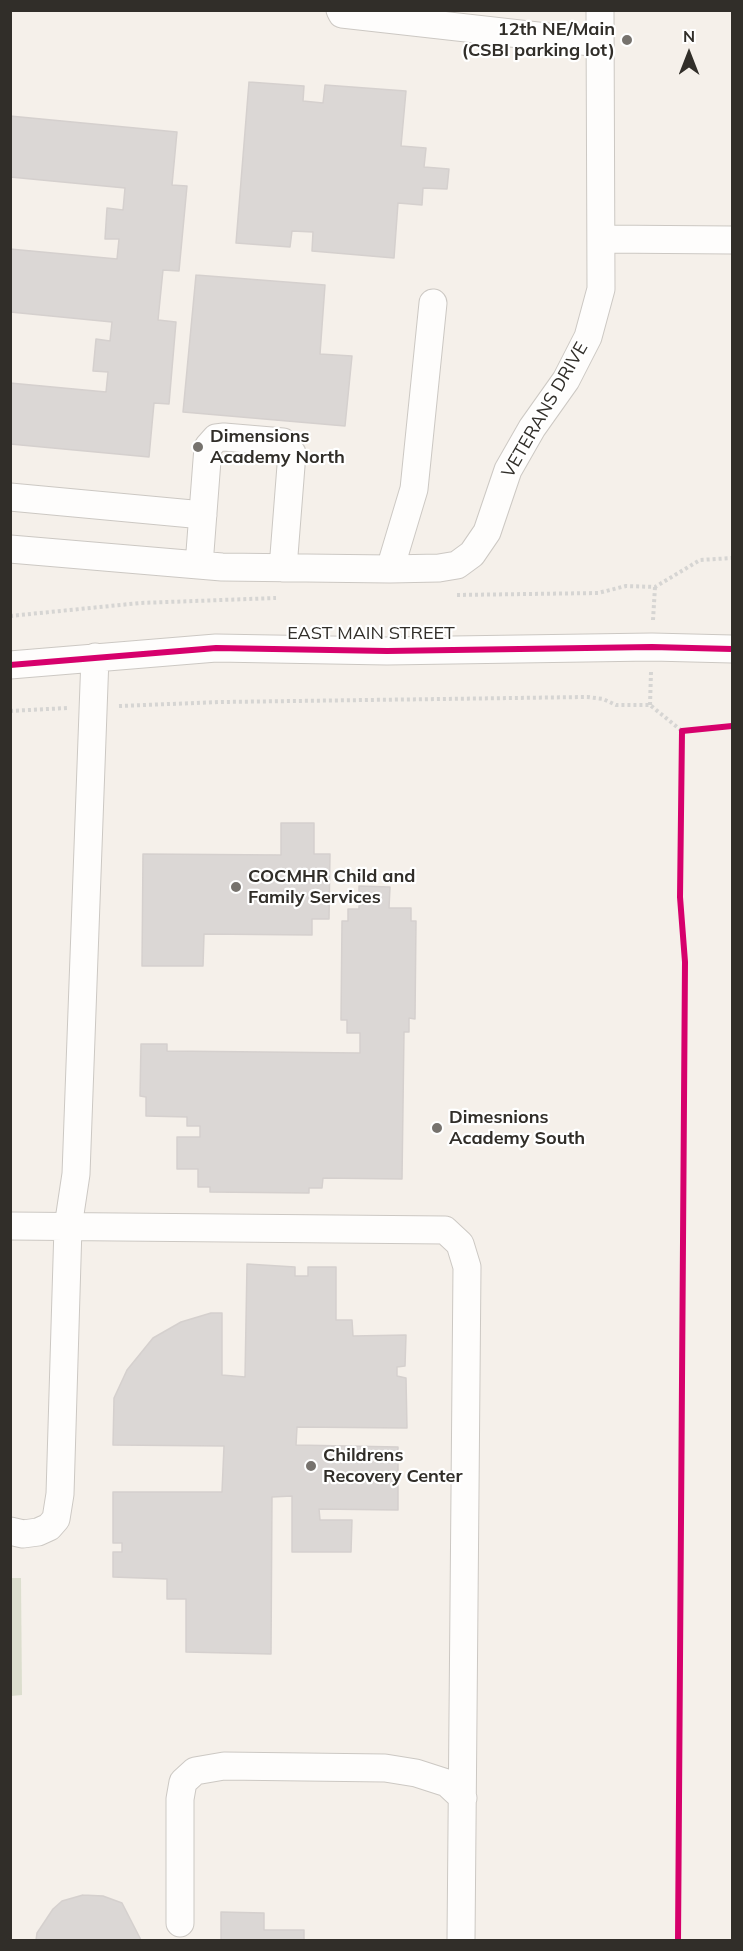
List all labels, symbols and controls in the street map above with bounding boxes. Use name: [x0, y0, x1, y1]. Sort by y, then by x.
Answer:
place label: 12th NE/Main (CSBI parking lot): [462, 19, 615, 62]
north arrow: [659, 24, 719, 84]
text: N: [683, 26, 695, 46]
marker: 12th NE/Main (CSBI parking lot): [620, 33, 634, 47]
street label: VETERANS DRIVE: [497, 338, 593, 482]
place label: Dimensions Academy North: [210, 426, 345, 468]
marker: Dimensions Academy North: [191, 440, 205, 454]
street label: EAST MAIN STREET: [287, 623, 455, 645]
place label: COCMHR Child and Family Services: [248, 866, 415, 908]
marker: COCMHR Child and Family Services: [229, 880, 243, 894]
place label: Dimesnions Academy South: [449, 1107, 585, 1150]
marker: Dimesnions Academy South: [430, 1121, 444, 1135]
place label: Childrens Recovery Center: [323, 1445, 463, 1488]
marker: Childrens Recovery Center: [304, 1459, 318, 1473]

